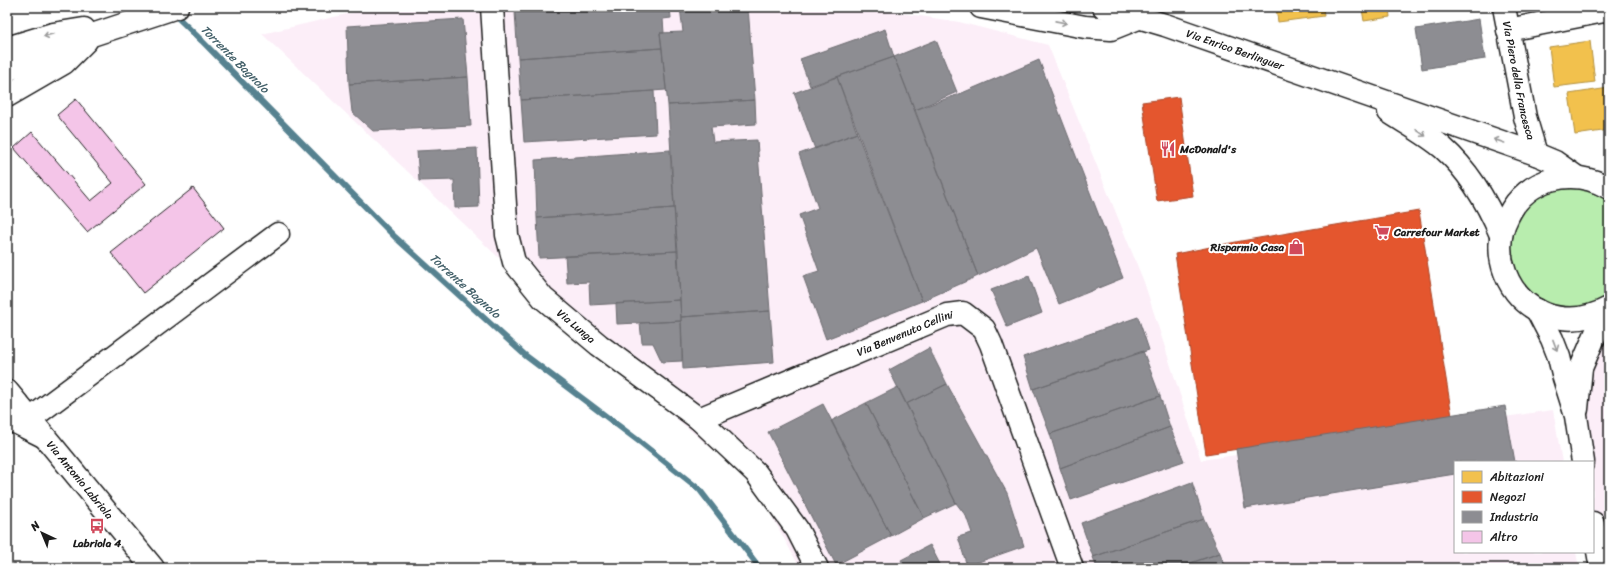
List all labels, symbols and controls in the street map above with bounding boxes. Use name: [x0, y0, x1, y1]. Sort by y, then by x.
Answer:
water label: Torrente Bagnolo: [195, 19, 275, 99]
one-way arrow: [1054, 19, 1067, 27]
street label: Via Piero della Francesca: [1497, 20, 1540, 143]
street label: Via Enrico Berlinguer: [1184, 24, 1288, 76]
one-way arrow: [43, 32, 56, 39]
one-way arrow: [1415, 129, 1426, 137]
one-way arrow: [1494, 137, 1506, 145]
restaurant icon: McDonald's: [1159, 140, 1177, 158]
place label: McDonald's: [1179, 140, 1237, 159]
supermarket icon: Carrefour Market: [1373, 223, 1391, 241]
place label: Carrefour Market: [1393, 223, 1480, 242]
place label: Risparmio Casa: [1209, 238, 1284, 257]
shop icon: Risparmio Casa: [1287, 238, 1305, 256]
water label: Torrente Bagnolo: [424, 248, 507, 325]
street label: Via Lunga: [552, 304, 600, 349]
street label: Via Benvenuto Cellini: [854, 305, 955, 362]
one-way arrow: [1551, 339, 1559, 351]
street label: Via Antonio Labriola: [41, 436, 118, 524]
legend: [1454, 461, 1594, 553]
text: Abitazioni: [1489, 466, 1545, 488]
text: Negozi: [1490, 486, 1526, 508]
text: Industria: [1489, 506, 1538, 528]
north arrow: [22, 513, 62, 553]
text: N: [25, 516, 45, 536]
bus stop icon: Labriola 4: [88, 517, 106, 535]
text: Altro: [1489, 526, 1518, 548]
place label: Labriola 4: [73, 534, 121, 553]

